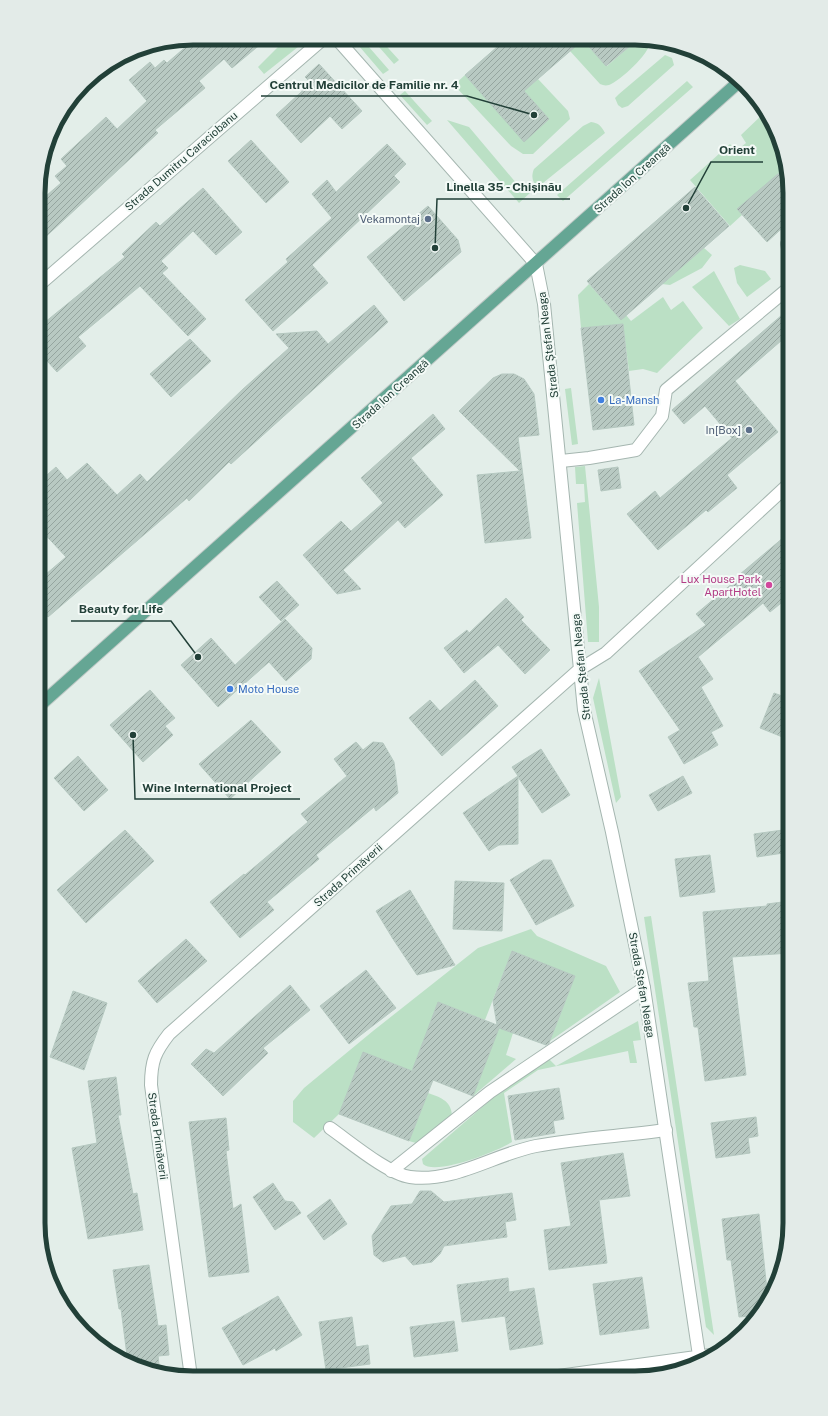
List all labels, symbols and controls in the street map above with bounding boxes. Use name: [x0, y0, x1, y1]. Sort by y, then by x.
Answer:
callout: Centrul Medicilor de Familie nr. 4: [261, 72, 467, 96]
text: Centrul Medicilor de Familie nr. 4: [269, 78, 459, 92]
street label: Strada Dumitru Caraciobanu: [122, 109, 240, 213]
callout: Orient: [711, 138, 763, 162]
street label: Strada Ion Creangă: [591, 141, 673, 215]
text: Orient: [719, 143, 755, 157]
callout: Linella 35 - Chișinău: [437, 175, 570, 199]
text: Linella 35 - Chișinău: [446, 180, 562, 194]
place label: Vekamontaj: [360, 213, 420, 225]
marker: Vekamontaj: [423, 214, 433, 224]
street label: Strada Ștefan Neaga: [536, 291, 560, 399]
street label: Strada Ion Creangă: [349, 357, 431, 431]
place label: La-Mansh: [609, 394, 659, 406]
marker: La-Mansh: [596, 395, 606, 405]
place label: In[Box]: [705, 424, 741, 436]
marker: In[Box]: [744, 425, 754, 435]
place label: Lux House Park ApartHotel: [681, 573, 761, 598]
marker: Lux House Park ApartHotel: [764, 580, 774, 590]
callout: Beauty for Life: [71, 597, 171, 621]
text: Beauty for Life: [79, 602, 163, 616]
street label: Strada Ștefan Neaga: [569, 613, 593, 721]
place label: Moto House: [238, 683, 299, 695]
marker: Moto House: [225, 684, 235, 694]
callout: Wine International Project: [135, 775, 300, 799]
text: Wine International Project: [142, 781, 292, 795]
street label: Strada Primăverii: [311, 841, 385, 909]
street label: Strada Ștefan Neaga: [627, 931, 657, 1039]
street label: Strada Primăverii: [146, 1092, 170, 1180]

